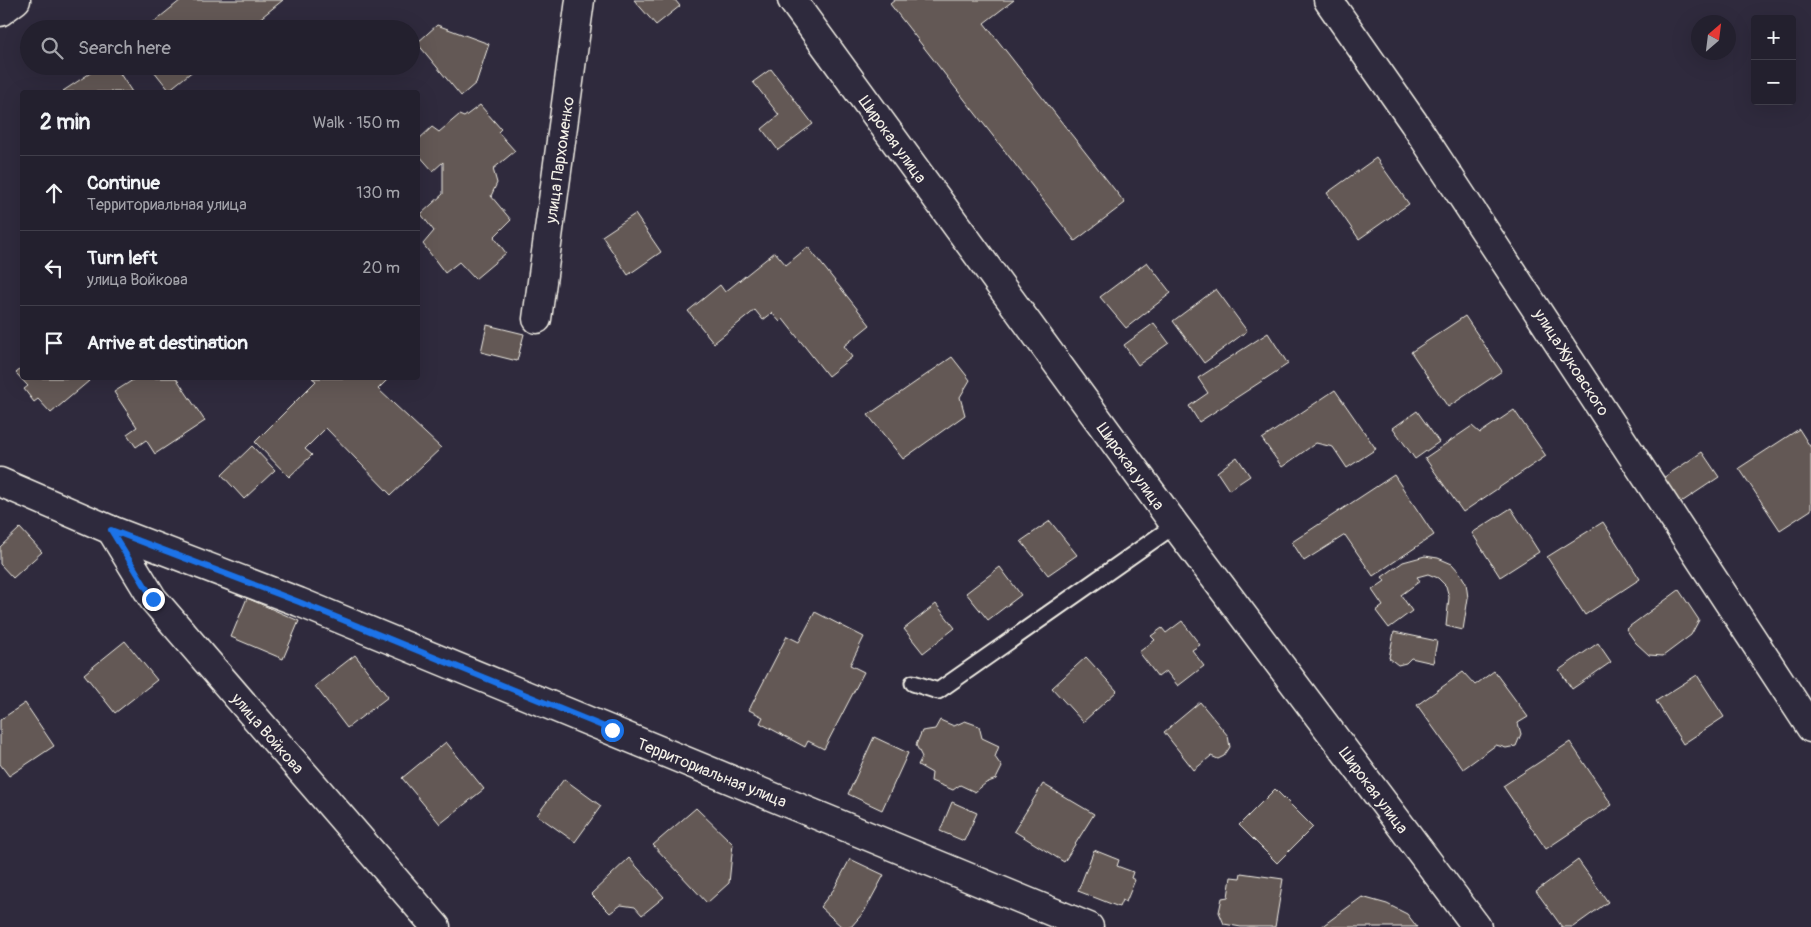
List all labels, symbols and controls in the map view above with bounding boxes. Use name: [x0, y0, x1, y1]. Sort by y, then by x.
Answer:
north arrow: [1691, 15, 1736, 60]
map controls: [1751, 15, 1796, 105]
button: +: [1751, 15, 1796, 60]
search box: [20, 20, 420, 75]
icon: search: [38, 34, 66, 62]
text: Search here: [78, 36, 171, 60]
button: −: [1751, 60, 1796, 105]
street label: Широкая улица: [854, 92, 931, 187]
street label: улица Пархоменко: [541, 95, 579, 226]
text: 2 min: [40, 109, 90, 136]
text: Walk · 150 m: [313, 113, 400, 133]
text: Continue: [87, 171, 160, 195]
icon: ahead: [40, 179, 68, 207]
text: 130 m: [356, 183, 400, 203]
text: Территориальная улица: [87, 195, 247, 215]
text: Turn left: [87, 246, 157, 270]
icon: left: [40, 254, 68, 282]
text: 20 m: [362, 258, 400, 278]
text: улица Войкова: [87, 270, 188, 290]
street label: улица Жуковского: [1529, 304, 1613, 420]
icon: arrive: [40, 329, 68, 357]
text: Arrive at destination: [87, 331, 248, 355]
street label: Широкая улица: [1092, 419, 1169, 514]
route end: [142, 588, 165, 611]
street label: улица Войкова: [226, 688, 308, 778]
route start: [601, 719, 624, 742]
street label: Территориальная улица: [634, 734, 789, 812]
street label: Широкая улица: [1334, 743, 1412, 838]

